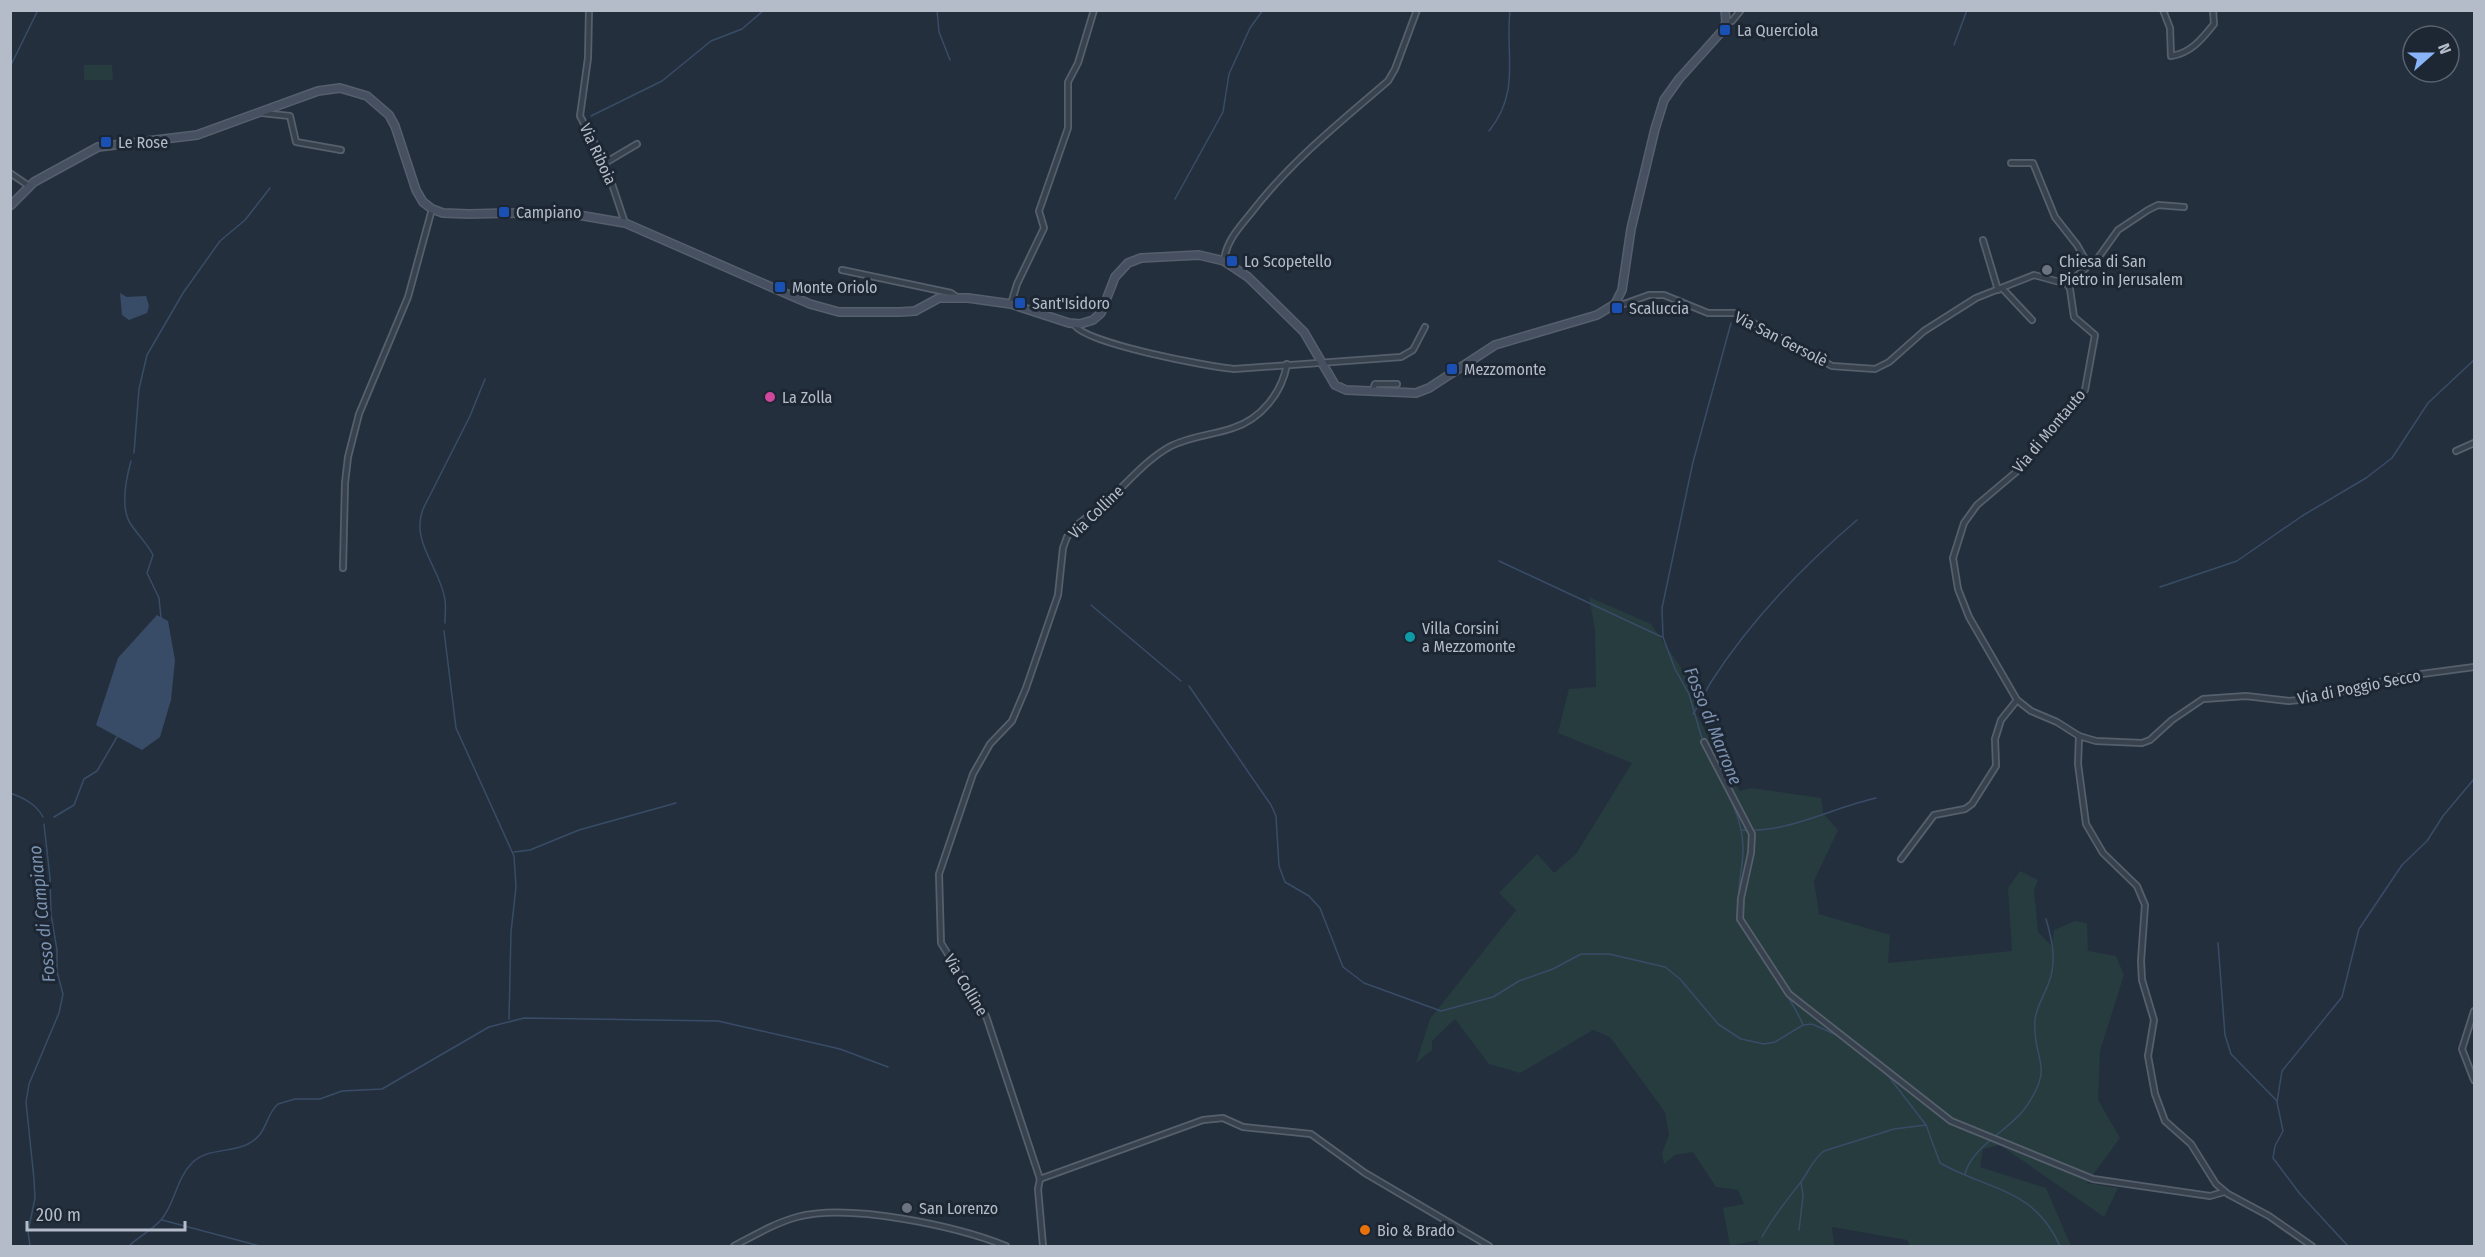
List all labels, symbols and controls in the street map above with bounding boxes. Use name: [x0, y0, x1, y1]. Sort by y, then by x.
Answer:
place label: La Querciola: [1737, 21, 1818, 40]
marker: La Querciola: [1718, 23, 1732, 37]
north arrow: [2401, 24, 2461, 84]
text: N: [2434, 41, 2455, 57]
street label: Via Riboia: [576, 120, 620, 188]
place label: Le Rose: [118, 133, 168, 152]
marker: Le Rose: [99, 135, 113, 149]
place label: Campiano: [516, 203, 581, 222]
marker: Campiano: [497, 205, 511, 219]
place label: Lo Scopetello: [1244, 252, 1332, 271]
place label: Chiesa di San Pietro in Jerusalem: [2059, 252, 2183, 289]
marker: Lo Scopetello: [1225, 254, 1239, 268]
marker: Chiesa di San Pietro in Jerusalem: [2040, 263, 2054, 277]
place label: Monte Oriolo: [792, 278, 878, 297]
marker: Monte Oriolo: [773, 280, 787, 294]
place label: Sant'Isidoro: [1032, 294, 1110, 313]
marker: Sant'Isidoro: [1013, 296, 1027, 310]
place label: Scaluccia: [1629, 299, 1689, 318]
marker: Scaluccia: [1610, 301, 1624, 315]
street label: Via San Gersolè: [1731, 307, 1831, 371]
place label: Mezzomonte: [1464, 360, 1546, 379]
marker: Mezzomonte: [1445, 362, 1459, 376]
street label: Via di Montauto: [2009, 385, 2089, 477]
place label: La Zolla: [782, 388, 833, 407]
marker: La Zolla: [763, 390, 777, 404]
street label: Via Colline: [1065, 481, 1127, 543]
place label: Villa Corsini a Mezzomonte: [1422, 619, 1516, 656]
marker: Villa Corsini a Mezzomonte: [1403, 630, 1417, 644]
water label: Fosso di Marrone: [1679, 664, 1747, 788]
street label: Via di Poggio Secco: [2296, 666, 2422, 708]
water label: Fosso di Campiano: [24, 844, 60, 984]
street label: Via Colline: [940, 951, 992, 1019]
scale bar: [27, 1194, 184, 1232]
place label: San Lorenzo: [919, 1199, 998, 1218]
marker: San Lorenzo: [900, 1201, 914, 1215]
text: 200 m: [36, 1204, 81, 1226]
place label: Bio & Brado: [1377, 1221, 1455, 1240]
marker: Bio & Brado: [1358, 1223, 1372, 1237]

